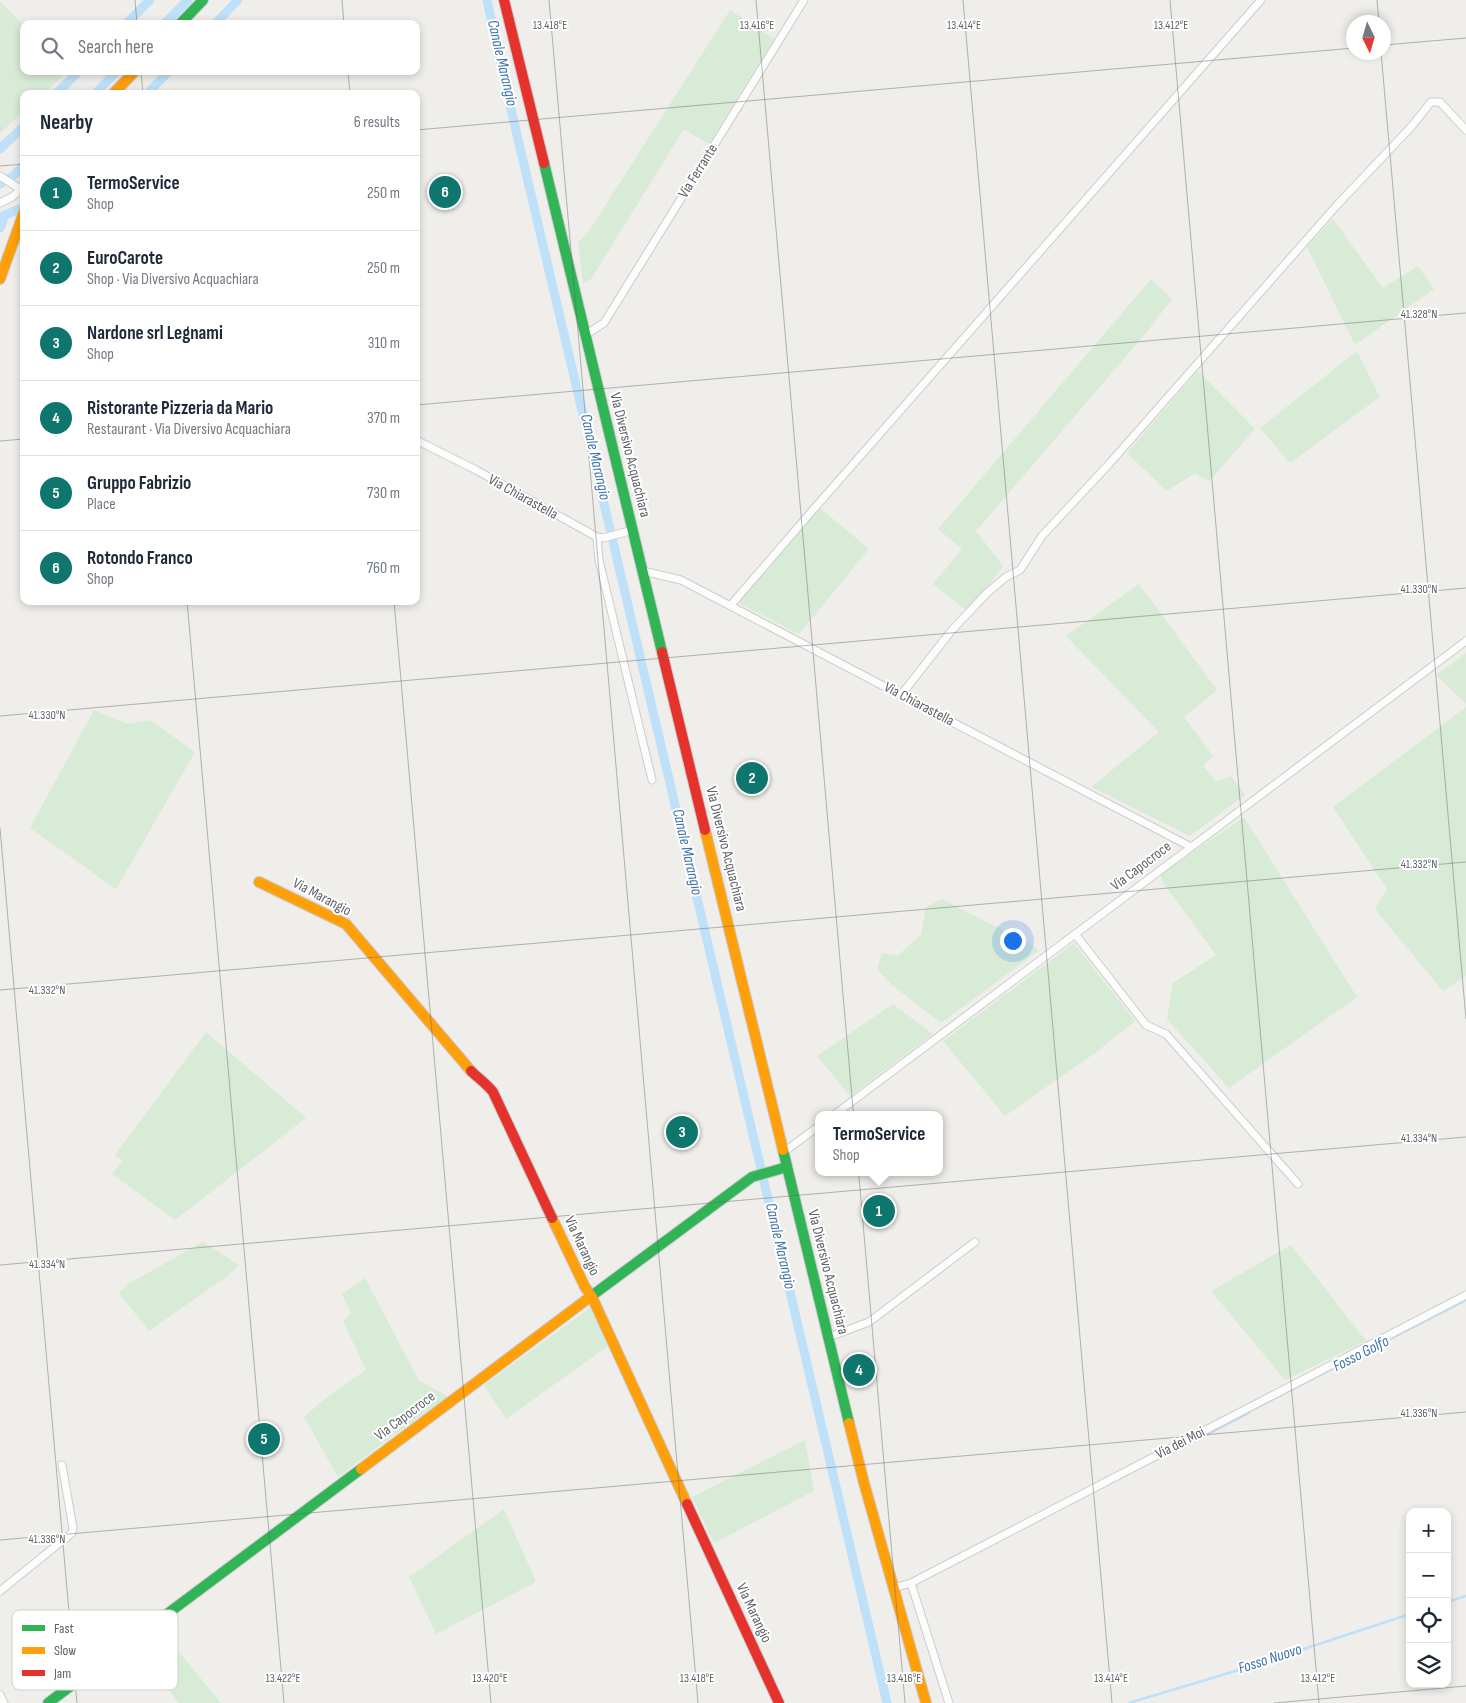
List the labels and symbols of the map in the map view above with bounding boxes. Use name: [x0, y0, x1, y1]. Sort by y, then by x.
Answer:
north arrow: [1346, 15, 1391, 60]
water label: Canale Marangio: [483, 18, 521, 108]
text: 13.418°E: [533, 18, 567, 33]
text: 13.416°E: [740, 18, 774, 33]
text: 13.414°E: [947, 18, 981, 33]
text: 13.412°E: [1154, 18, 1188, 33]
street label: Via Ferrante: [674, 140, 722, 202]
pin: 6: [429, 173, 461, 211]
text: 41.328°N: [1401, 307, 1437, 322]
street label: Via Diversivo Acquachiara: [605, 391, 655, 520]
water label: Canale Marangio: [576, 412, 614, 502]
street label: Via Chiarastella: [485, 470, 561, 524]
text: 41.330°N: [1401, 582, 1437, 597]
street label: Via Chiarastella: [881, 678, 958, 731]
text: 41.330°N: [29, 708, 65, 723]
pin: 2: [736, 759, 768, 797]
street label: Via Diversivo Acquachiara: [701, 785, 751, 914]
water label: Canale Marangio: [668, 807, 706, 897]
street label: Via Capocroce: [1107, 837, 1175, 895]
text: 41.332°N: [1401, 857, 1437, 872]
street label: Via Marangio: [289, 874, 355, 920]
your location: [1000, 928, 1026, 954]
text: 41.332°N: [29, 983, 65, 998]
pin: 3: [666, 1113, 698, 1151]
text: 41.334°N: [1401, 1131, 1437, 1146]
pin: 1: [863, 1192, 895, 1230]
water label: Canale Marangio: [761, 1201, 799, 1291]
street label: Via Diversivo Acquachiara: [803, 1208, 853, 1337]
street label: Via Marangio: [560, 1213, 604, 1279]
text: 41.334°N: [29, 1257, 65, 1272]
water label: Fosso Golfo: [1330, 1332, 1393, 1376]
pin: 4: [843, 1351, 875, 1389]
street label: Via Capocroce: [371, 1387, 439, 1445]
text: 41.336°N: [1401, 1406, 1437, 1421]
pin: 5: [248, 1420, 280, 1458]
street label: Via dei Moi: [1152, 1422, 1208, 1464]
text: 41.336°N: [29, 1532, 65, 1547]
street label: Via Marangio: [732, 1580, 776, 1646]
legend: [12, 1610, 178, 1690]
text: Fast: [54, 1620, 74, 1637]
water label: Fosso Nuovo: [1236, 1640, 1305, 1678]
text: Slow: [54, 1642, 76, 1659]
text: Jam: [53, 1665, 71, 1682]
text: 13.422°E: [266, 1671, 301, 1686]
text: 13.420°E: [472, 1671, 508, 1686]
text: 13.418°E: [680, 1671, 714, 1686]
text: 13.416°E: [887, 1671, 921, 1686]
text: 13.414°E: [1094, 1671, 1128, 1686]
text: 13.412°E: [1301, 1671, 1335, 1686]

